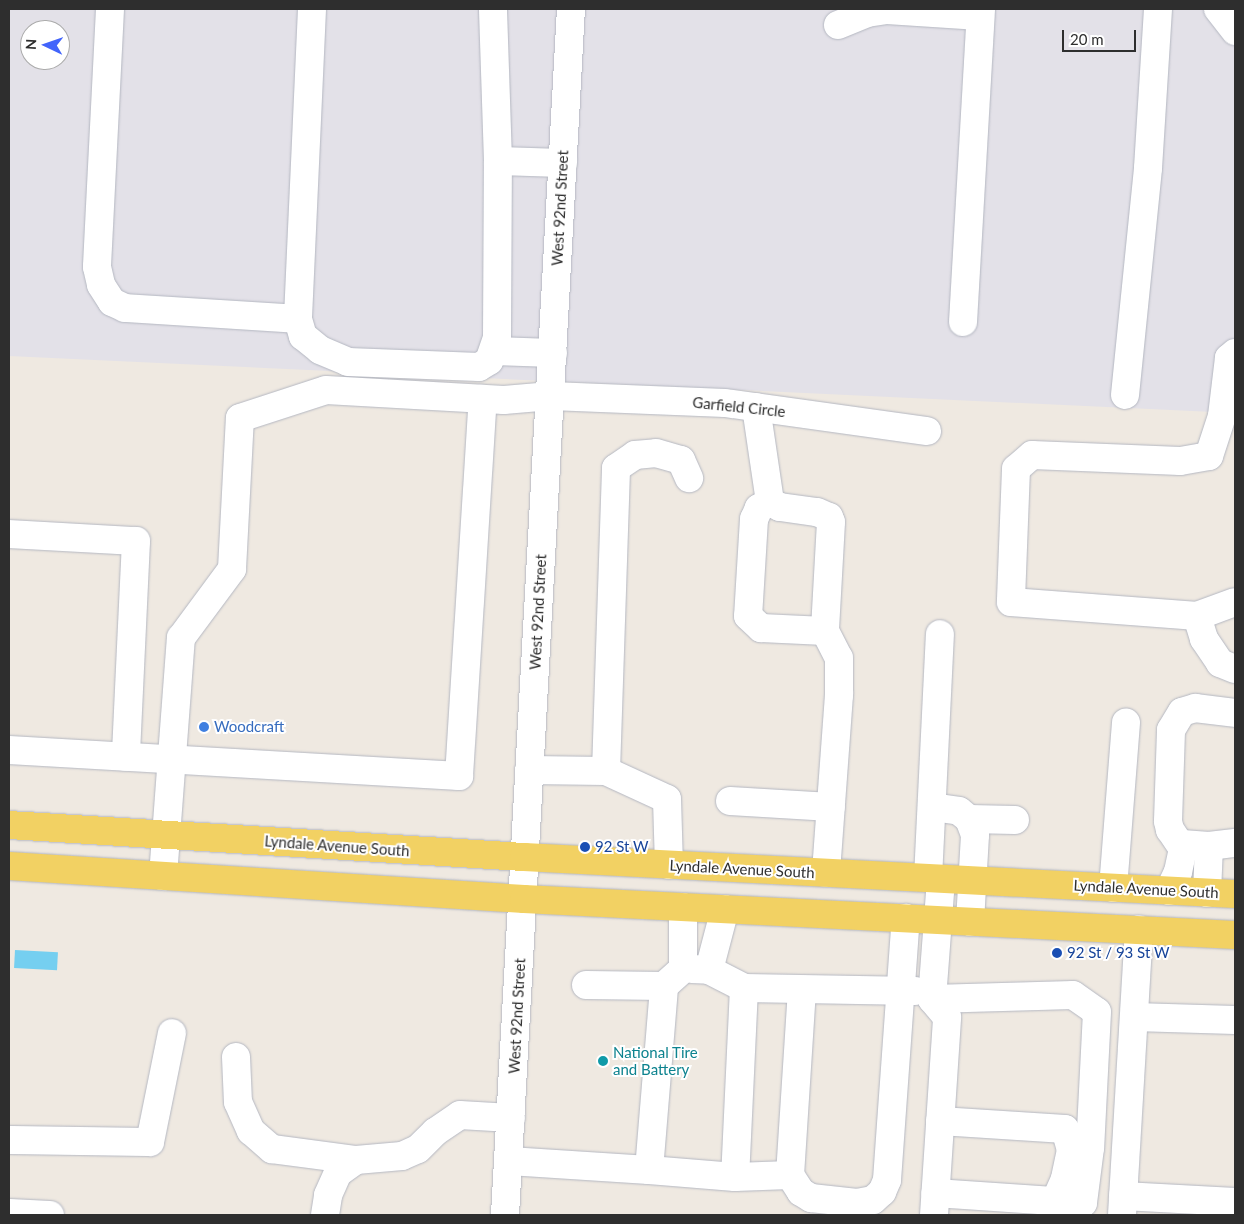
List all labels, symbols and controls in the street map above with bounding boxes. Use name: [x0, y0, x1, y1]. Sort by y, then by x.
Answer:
north arrow: [20, 20, 70, 70]
scale bar: [1064, 20, 1138, 52]
text: 20 m: [1070, 30, 1104, 48]
text: N: [22, 38, 39, 50]
street label: West 92nd Street: [548, 150, 572, 266]
street label: Garfield Circle: [692, 393, 786, 421]
street label: West 92nd Street: [526, 554, 550, 670]
place label: Woodcraft: [214, 718, 284, 736]
marker: Woodcraft: [198, 721, 210, 733]
street label: Lyndale Avenue South: [264, 832, 410, 860]
place label: 92 St W: [595, 838, 649, 856]
marker: 92 St W: [579, 841, 591, 853]
street label: Lyndale Avenue South: [669, 856, 815, 882]
street label: Lyndale Avenue South: [1073, 876, 1219, 902]
place label: 92 St / 93 St W: [1067, 944, 1170, 962]
marker: 92 St / 93 St W: [1051, 947, 1063, 959]
street label: West 92nd Street: [505, 958, 529, 1074]
place label: National Tire and Battery: [613, 1043, 698, 1078]
marker: National Tire and Battery: [597, 1055, 609, 1067]

